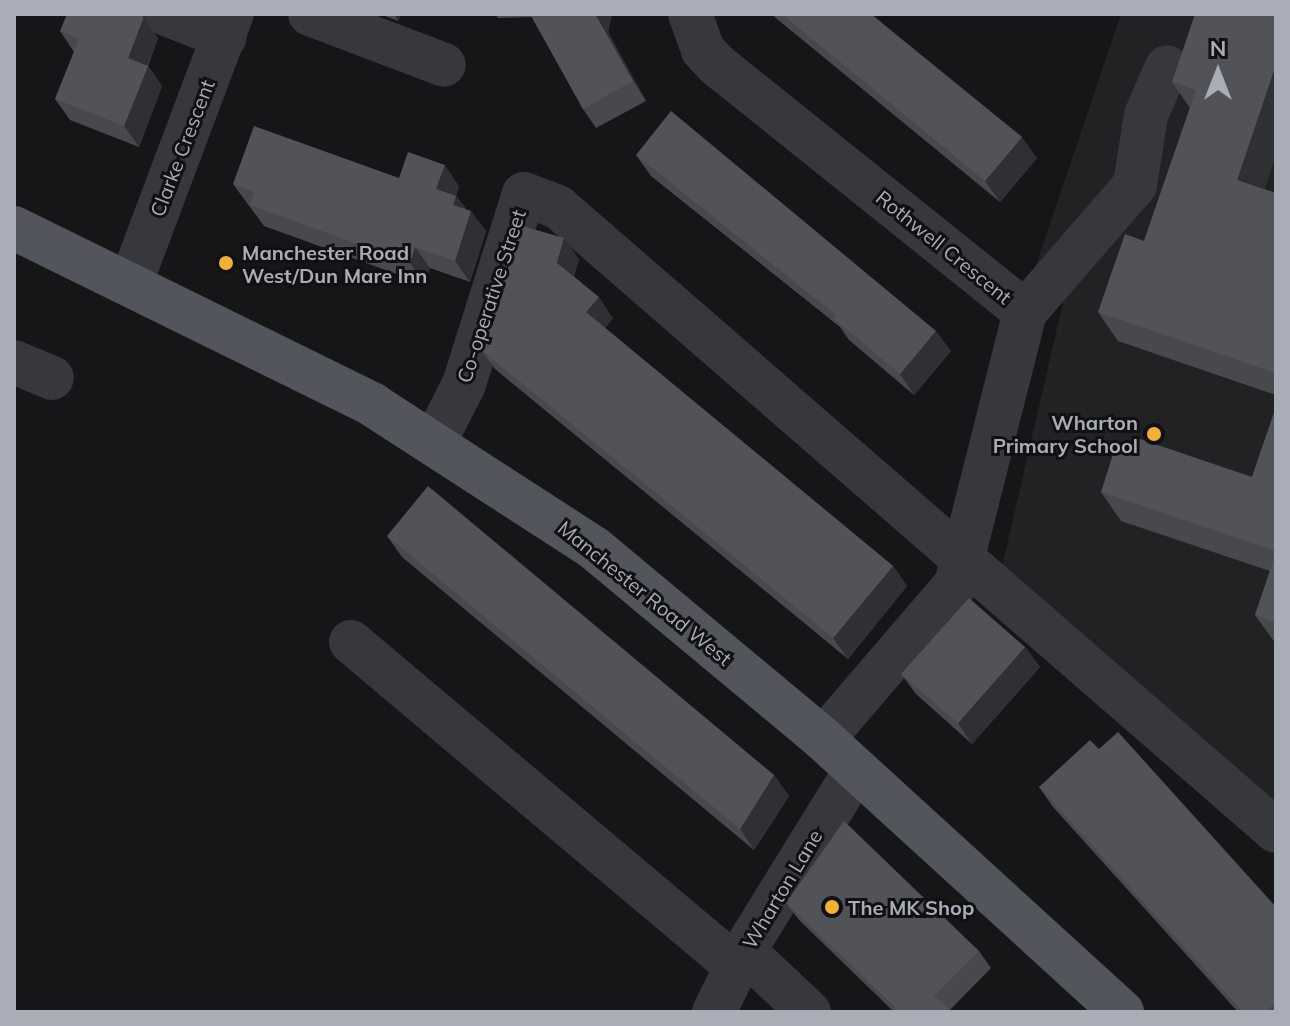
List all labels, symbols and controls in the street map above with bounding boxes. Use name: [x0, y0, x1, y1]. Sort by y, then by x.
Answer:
north arrow: [1178, 32, 1258, 112]
text: N: [1210, 34, 1226, 62]
street label: Clarke Crescent: [145, 76, 219, 220]
street label: Rothwell Crescent: [871, 185, 1017, 309]
street label: Co-operative Street: [452, 206, 530, 386]
place label: Manchester Road West/Dun Mare Inn: [242, 240, 427, 287]
marker: Manchester Road West/Dun Mare Inn: [217, 254, 235, 272]
place label: Wharton Primary School: [993, 410, 1138, 457]
marker: Wharton Primary School: [1145, 425, 1163, 443]
street label: Manchester Road West: [553, 516, 737, 670]
street label: Wharton Lane: [737, 825, 827, 953]
place label: The MK Shop: [848, 895, 974, 919]
marker: The MK Shop: [823, 898, 841, 916]

